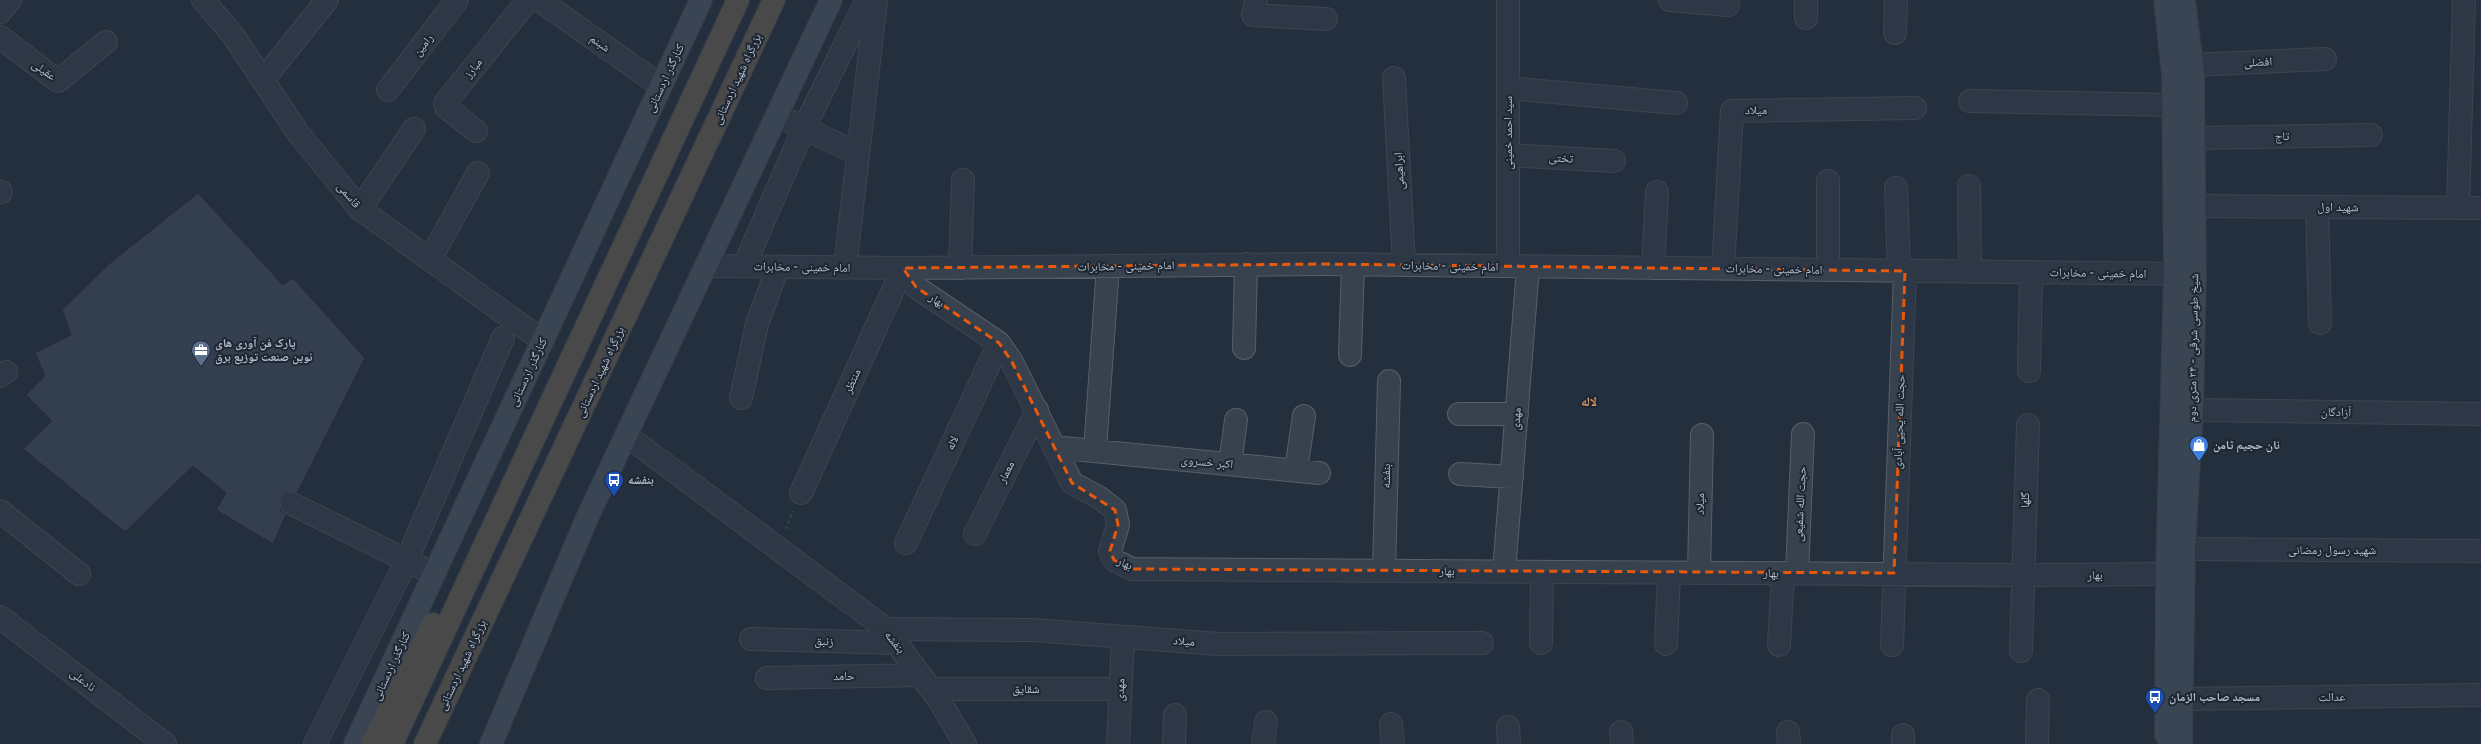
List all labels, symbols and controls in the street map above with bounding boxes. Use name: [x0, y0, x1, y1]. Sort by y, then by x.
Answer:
street label: رامین: [410, 31, 436, 59]
street label: شبنم: [587, 31, 613, 56]
street label: بزرگراه شهید اردستانی: [710, 31, 764, 127]
street label: کنارگذر اردستانی: [643, 42, 687, 114]
street label: مبارز: [460, 55, 485, 82]
street label: افضلی: [2244, 55, 2273, 69]
street label: عقیلی: [29, 57, 59, 83]
street label: سید احمد خمینی: [1501, 96, 1515, 170]
street label: میلاد: [1745, 103, 1767, 117]
street label: تاج: [2274, 129, 2290, 143]
street label: تختی: [1548, 150, 1574, 166]
street label: ابراهیمی: [1391, 152, 1407, 190]
street label: قاسمی: [334, 179, 364, 211]
street label: شهید اول: [2317, 200, 2359, 215]
street label: امام خمینی - مخابرات: [1077, 258, 1175, 275]
street label: امام خمینی - مخابرات: [1401, 258, 1499, 275]
street label: امام خمینی - مخابرات: [753, 259, 851, 276]
street label: امام خمینی - مخابرات: [1725, 261, 1823, 278]
street label: امام خمینی - مخابرات: [2049, 265, 2147, 282]
street label: شیخ طوسی شرقی - ۲۴ متری دوم: [2185, 273, 2202, 423]
street label: بهار: [926, 289, 947, 310]
street label: بزرگراه شهید اردستانی: [573, 324, 627, 420]
place label: پارک فن آوری های نوین صنعت توزیع برق: [215, 336, 312, 365]
street label: کنارگذر اردستانی: [506, 336, 550, 408]
office icon: پارک فن آوری های نوین صنعت توزیع برق: [190, 339, 212, 367]
street label: منتظر: [840, 366, 864, 397]
street label: حجت الله یحیی آبادی: [1890, 374, 1908, 470]
district label: لاله: [1581, 394, 1597, 409]
street label: آزادگان: [2321, 405, 2352, 419]
street label: مهدی: [1508, 407, 1524, 431]
street label: لاله: [943, 434, 961, 452]
shop icon: نان حجیم ثامن: [2188, 434, 2210, 462]
place label: نان حجیم ثامن: [2213, 438, 2280, 453]
street label: اکبر خسروی: [1180, 453, 1234, 472]
street label: معمار: [994, 459, 1017, 486]
street label: بنفشه: [1379, 463, 1394, 489]
street label: حجت الله شفیعی: [1791, 466, 1809, 542]
bus stop icon: بنفشه: [603, 469, 625, 497]
place label: بنفشه: [628, 473, 654, 487]
street label: گلها: [2018, 492, 2032, 508]
street label: میلاد: [1693, 493, 1707, 515]
street label: شهید رسول رمضانی: [2288, 543, 2376, 557]
street label: بهار: [1114, 553, 1135, 573]
street label: بهار: [1438, 564, 1455, 579]
street label: بهار: [1762, 566, 1779, 580]
street label: بهار: [2086, 568, 2103, 583]
street label: بزرگراه شهید اردستانی: [435, 617, 489, 713]
street label: بنفشه: [882, 628, 908, 656]
street label: کنارگذر اردستانی: [369, 630, 413, 702]
street label: میلاد: [1172, 633, 1196, 649]
street label: زنبق: [814, 634, 834, 649]
street label: نادعلی: [67, 666, 99, 694]
street label: حامد: [833, 669, 855, 683]
street label: مهدی: [1112, 678, 1128, 702]
street label: شقایق: [1012, 682, 1040, 696]
bus stop icon: مسجد صاحب الزمان: [2144, 686, 2166, 714]
place label: مسجد صاحب الزمان: [2169, 690, 2260, 705]
street label: عدالت: [2318, 690, 2346, 704]

